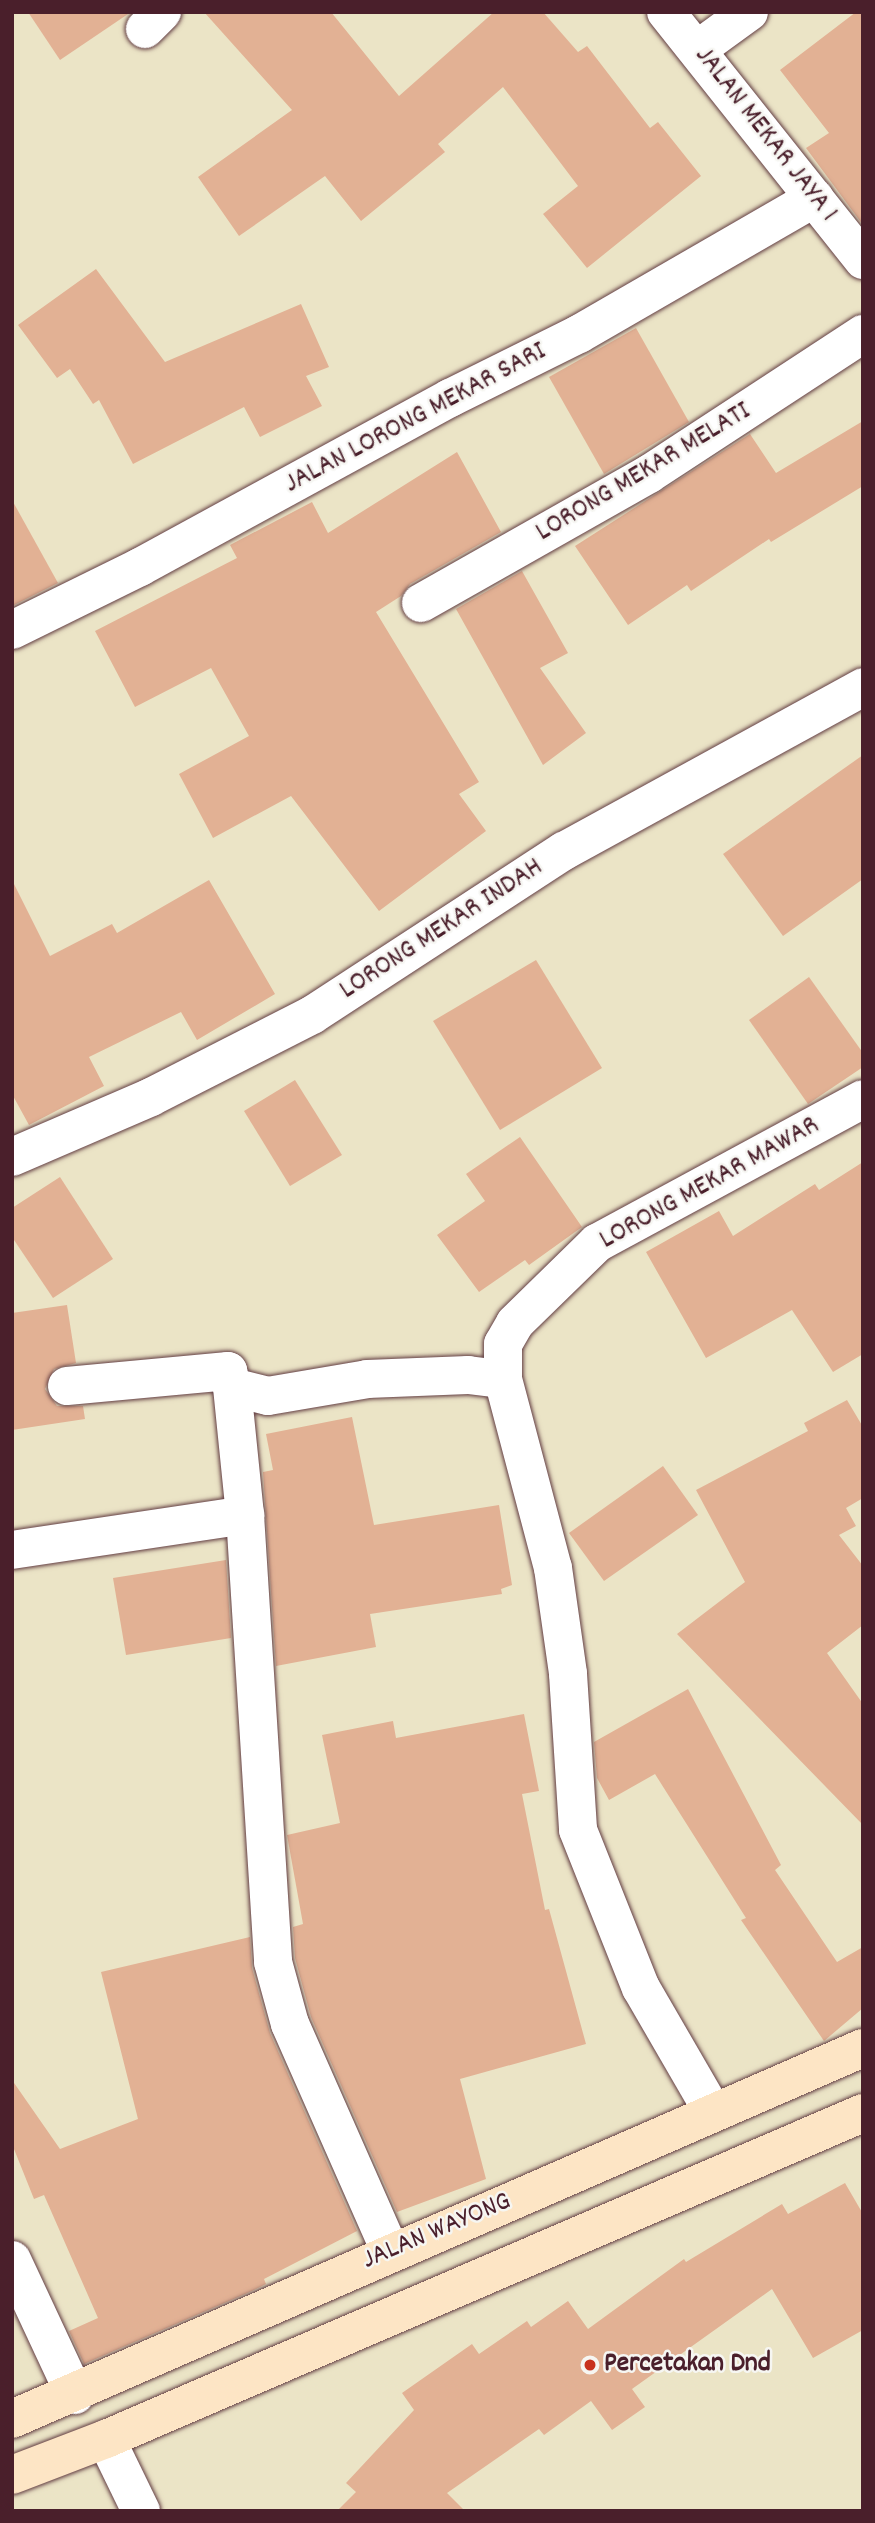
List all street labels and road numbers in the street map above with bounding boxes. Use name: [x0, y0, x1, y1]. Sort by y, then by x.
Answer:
street label: JALAN MEKAR JAYA 1: [686, 41, 844, 229]
street label: JALAN LORONG MEKAR SARI: [279, 336, 553, 502]
street label: LORONG MEKAR MELATI: [530, 396, 758, 550]
street label: LORONG MEKAR INDAH: [334, 852, 550, 1008]
street label: LORONG MEKAR MAWAR: [594, 1110, 826, 1258]
street label: JALAN WAYONG: [358, 2186, 516, 2278]

